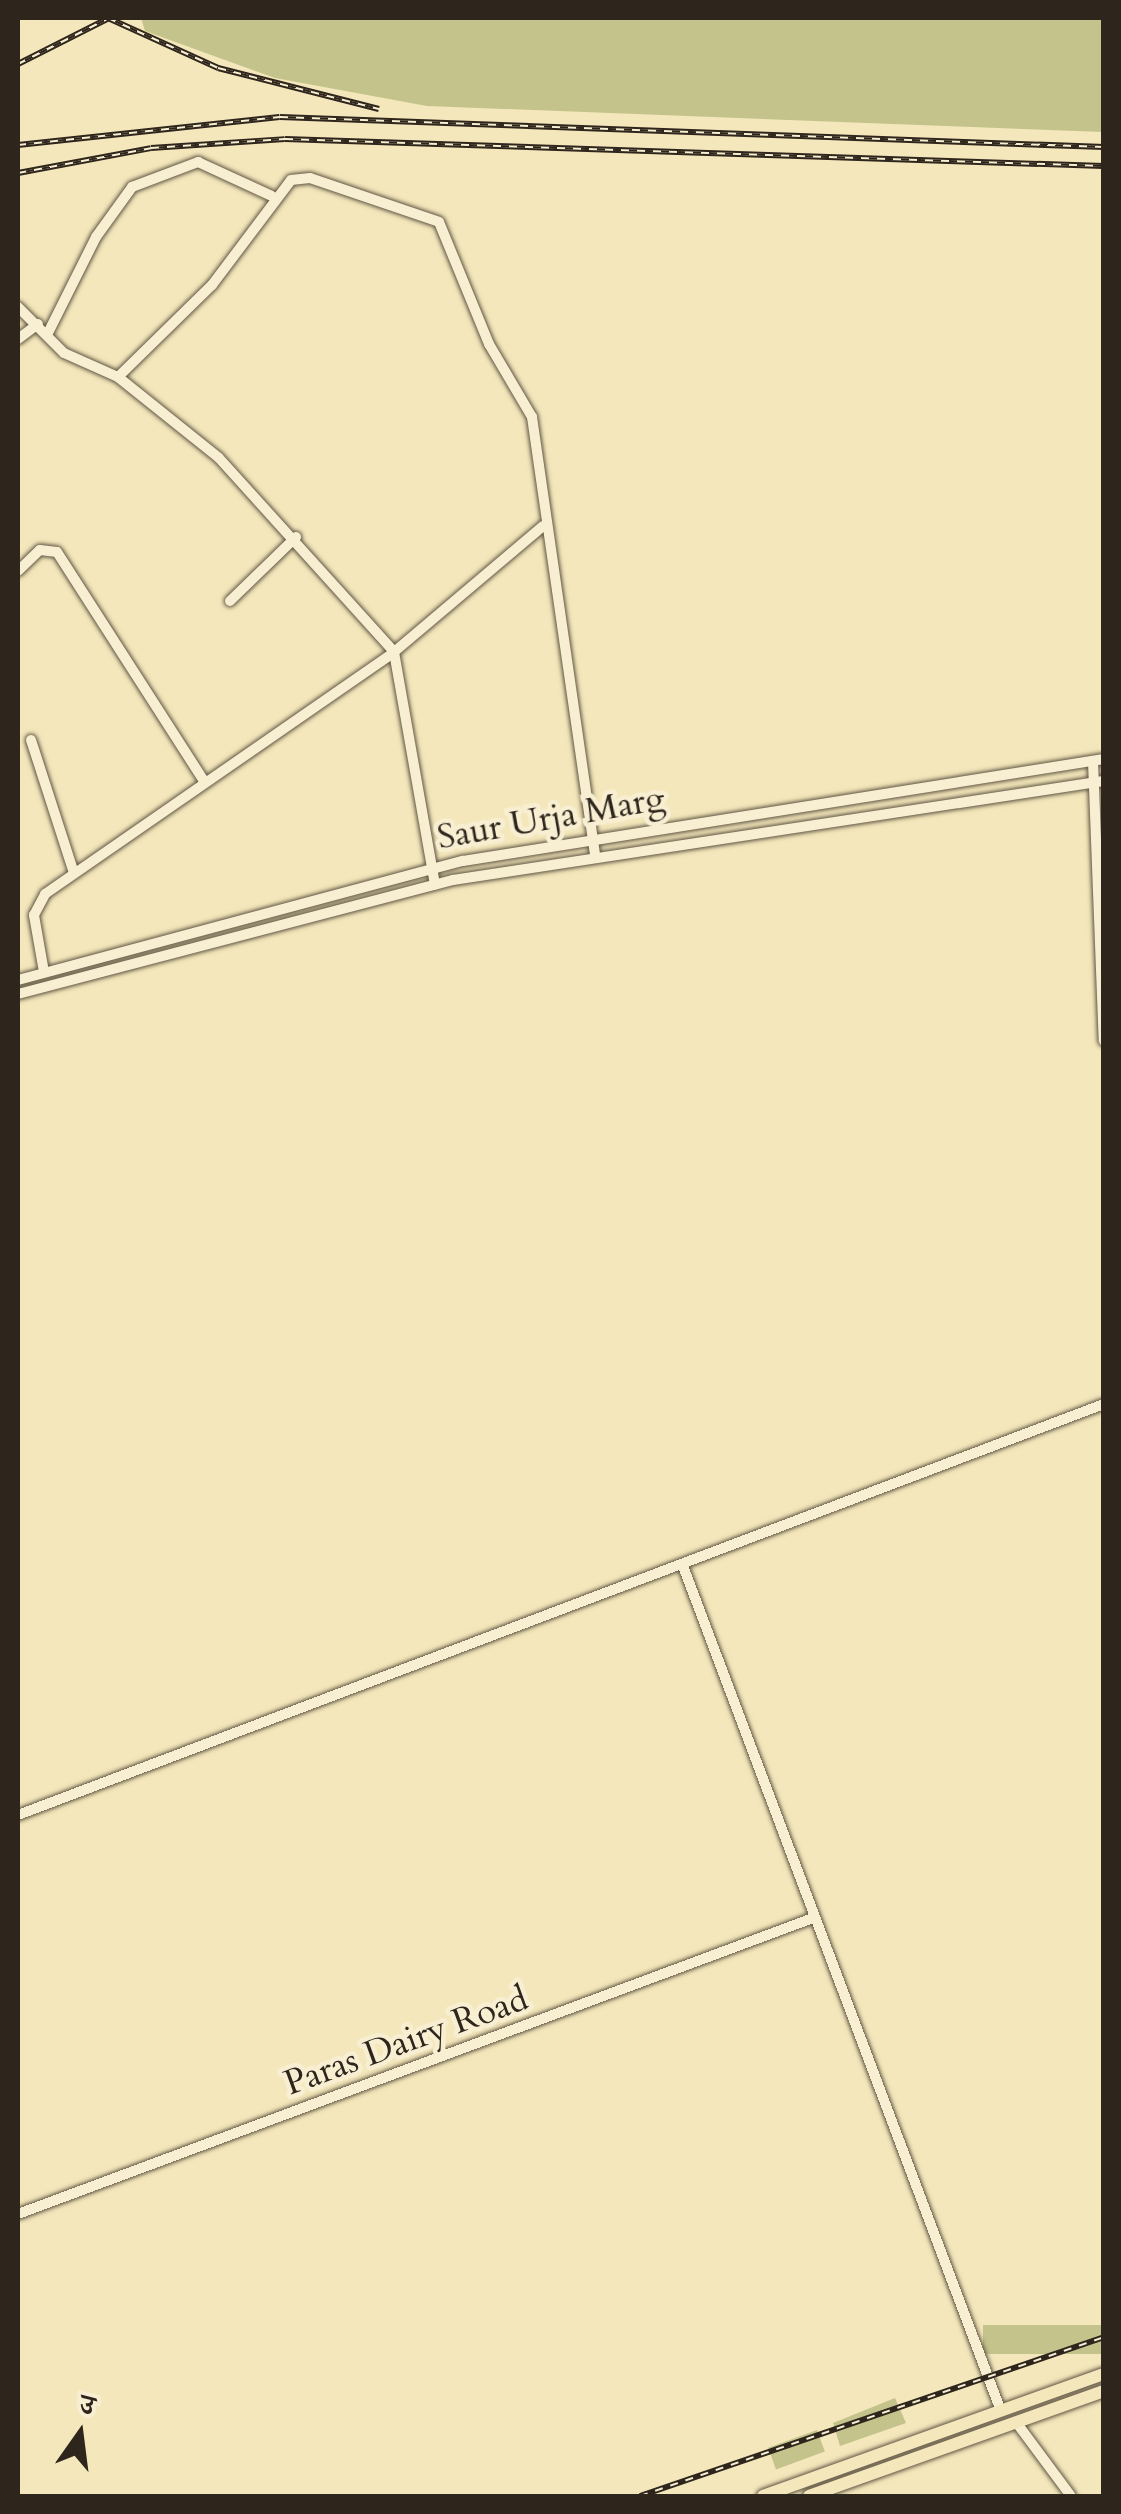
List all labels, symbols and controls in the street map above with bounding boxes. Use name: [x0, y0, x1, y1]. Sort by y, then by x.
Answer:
street label: Saur Urja Marg: [434, 777, 668, 859]
street label: Paras Dairy Road: [279, 1978, 533, 2104]
north arrow: [30, 2384, 130, 2484]
text: उ: [76, 2385, 99, 2425]

